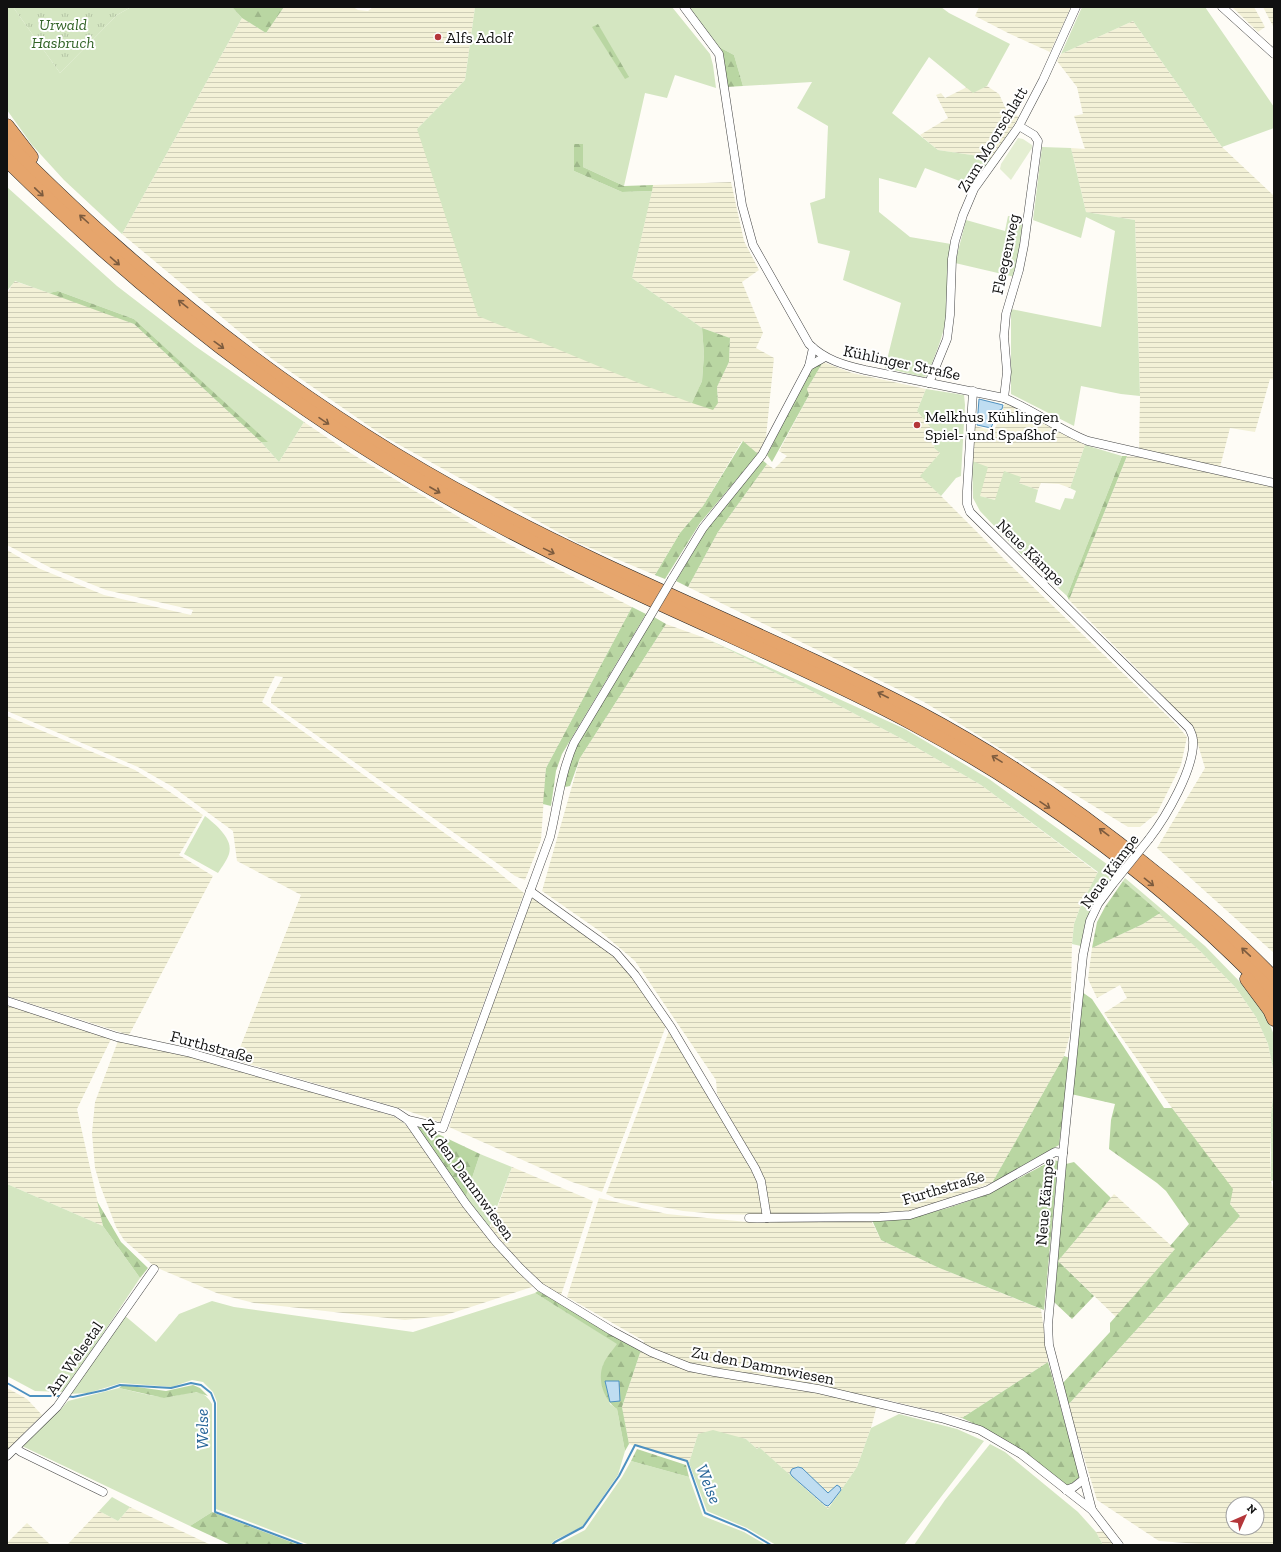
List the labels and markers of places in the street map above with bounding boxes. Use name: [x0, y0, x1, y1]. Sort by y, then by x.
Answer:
place label: Alfs Adolf: [446, 28, 514, 47]
marker: Alfs Adolf: [433, 32, 443, 42]
place label: Melkhus Kühlingen Spiel- und Spaßhof: [925, 407, 1060, 444]
marker: Melkhus Kühlingen Spiel- und Spaßhof: [912, 420, 922, 430]

